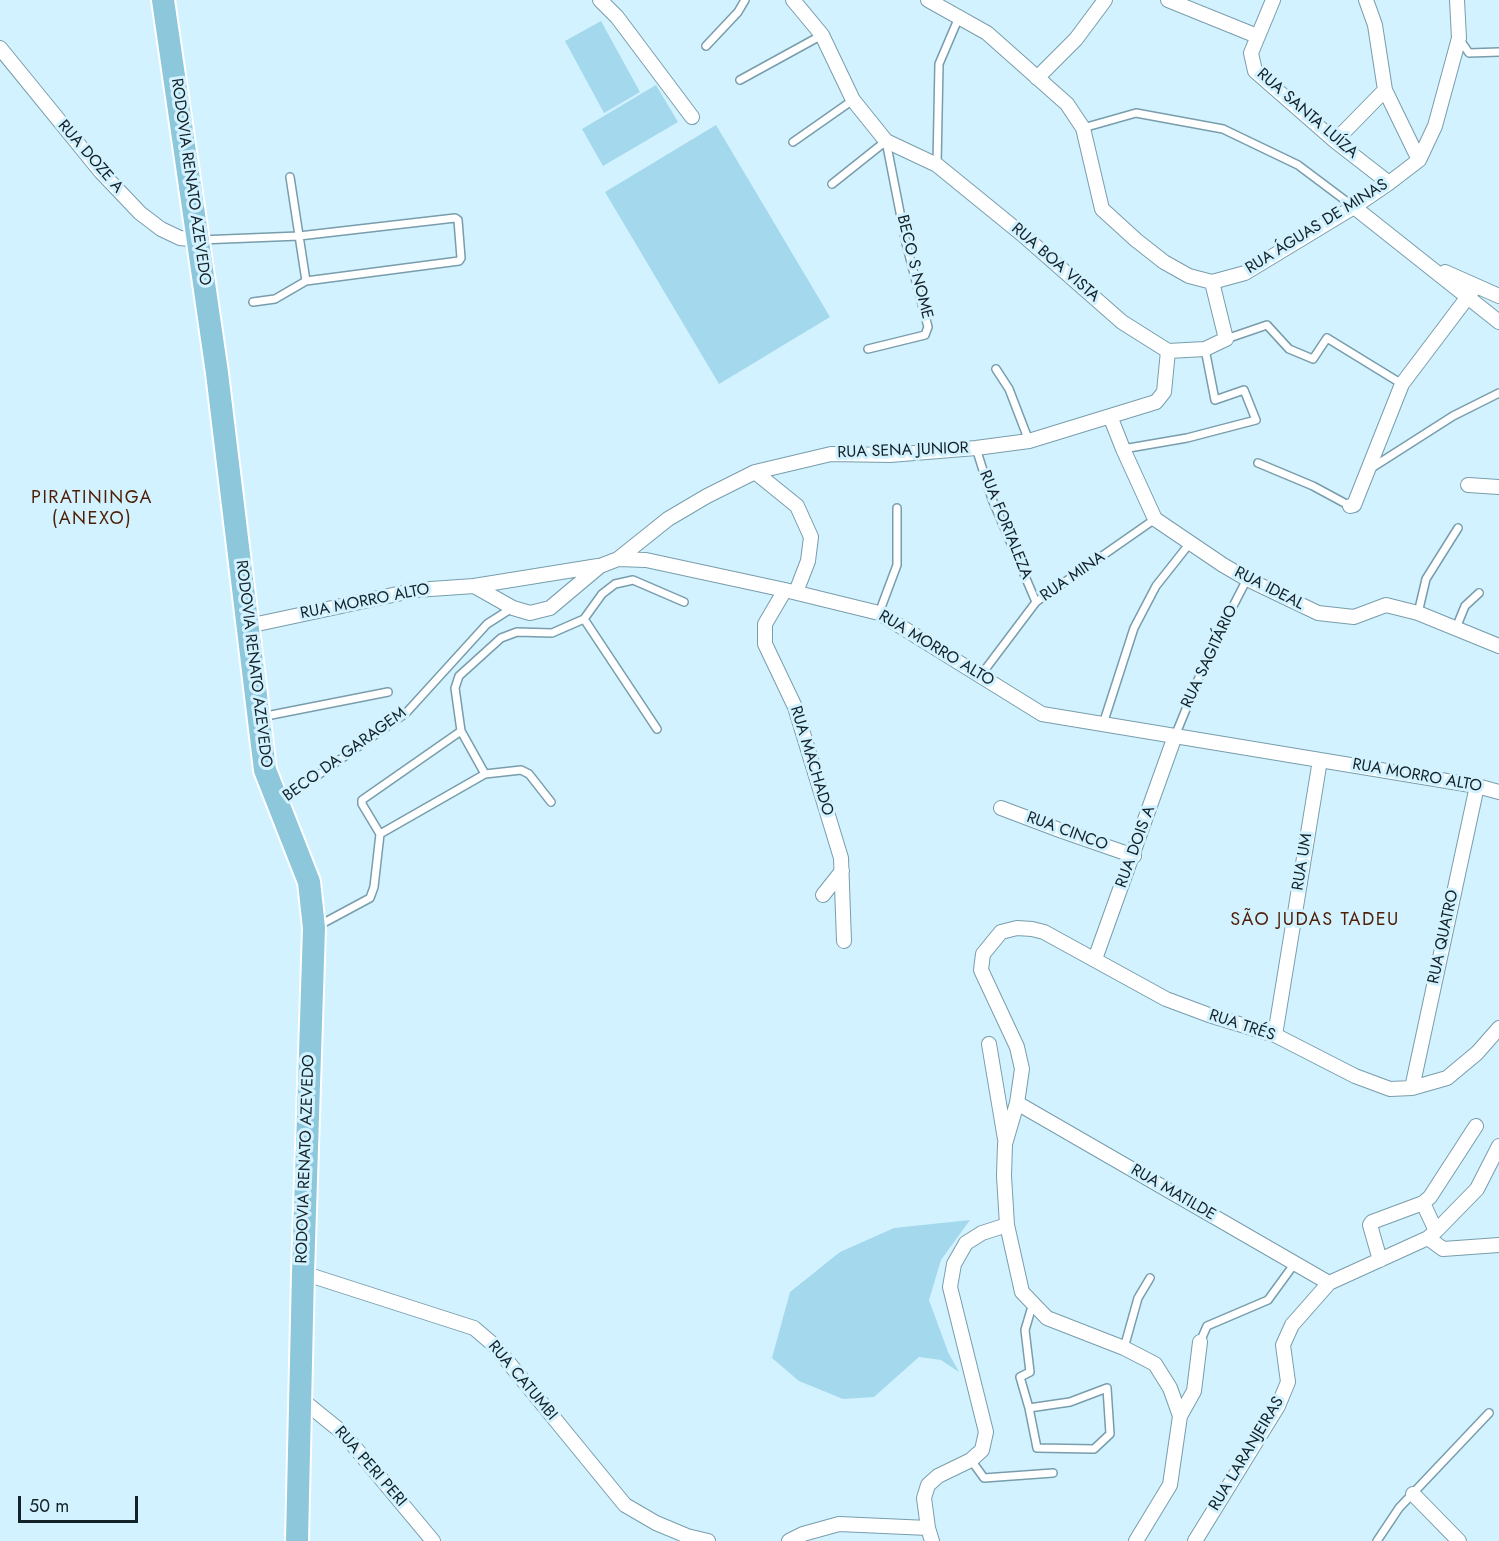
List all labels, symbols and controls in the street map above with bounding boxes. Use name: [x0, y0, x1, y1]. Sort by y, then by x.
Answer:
street label: RUA SANTA LUÍZA: [1253, 65, 1361, 163]
street label: RODOVIA RENATO AZEVEDO: [166, 77, 214, 287]
street label: RUA DOZE A: [53, 117, 127, 197]
street label: RUA ÁGUAS DE MINAS: [1242, 175, 1392, 279]
street label: BECO S NOME: [892, 213, 936, 321]
street label: RUA BOA VISTA: [1007, 220, 1103, 306]
street label: RUA SENA JUNIOR: [837, 439, 969, 463]
street label: RUA FORTALEZA: [974, 468, 1036, 582]
district label: PIRATININGA (ANEXO): [31, 488, 153, 530]
street label: RUA MINA: [1037, 548, 1109, 606]
street label: RODOVIA RENATO AZEVEDO: [231, 559, 275, 769]
street label: RUA IDEAL: [1231, 563, 1307, 615]
street label: RUA MORRO ALTO: [299, 580, 431, 624]
street label: RUA SAGITÁRIO: [1178, 602, 1242, 712]
street label: RUA MORRO ALTO: [875, 607, 997, 691]
street label: BECO DA GARAGEM: [280, 704, 410, 806]
street label: RUA MACHADO: [785, 704, 837, 818]
street label: RUA MORRO ALTO: [1351, 755, 1483, 797]
street label: RUA DOIS A: [1112, 803, 1160, 891]
street label: RUA CINCO: [1024, 808, 1110, 856]
street label: RUA UM: [1289, 832, 1317, 892]
street label: RUA QUATRO: [1425, 888, 1463, 986]
district label: SÃO JUDAS TADEU: [1230, 910, 1400, 932]
street label: RUA TRÉS: [1207, 1006, 1277, 1046]
street label: RODOVIA RENATO AZEVEDO: [293, 1054, 319, 1264]
street label: RUA MATILDE: [1127, 1161, 1219, 1225]
street label: RUA CATUMBI: [483, 1337, 561, 1425]
street label: RUA LARANJEIRAS: [1205, 1394, 1289, 1514]
street label: RUA PERI PERI: [330, 1423, 410, 1511]
scale bar: [21, 1484, 141, 1522]
text: 50 m: [29, 1493, 69, 1519]

